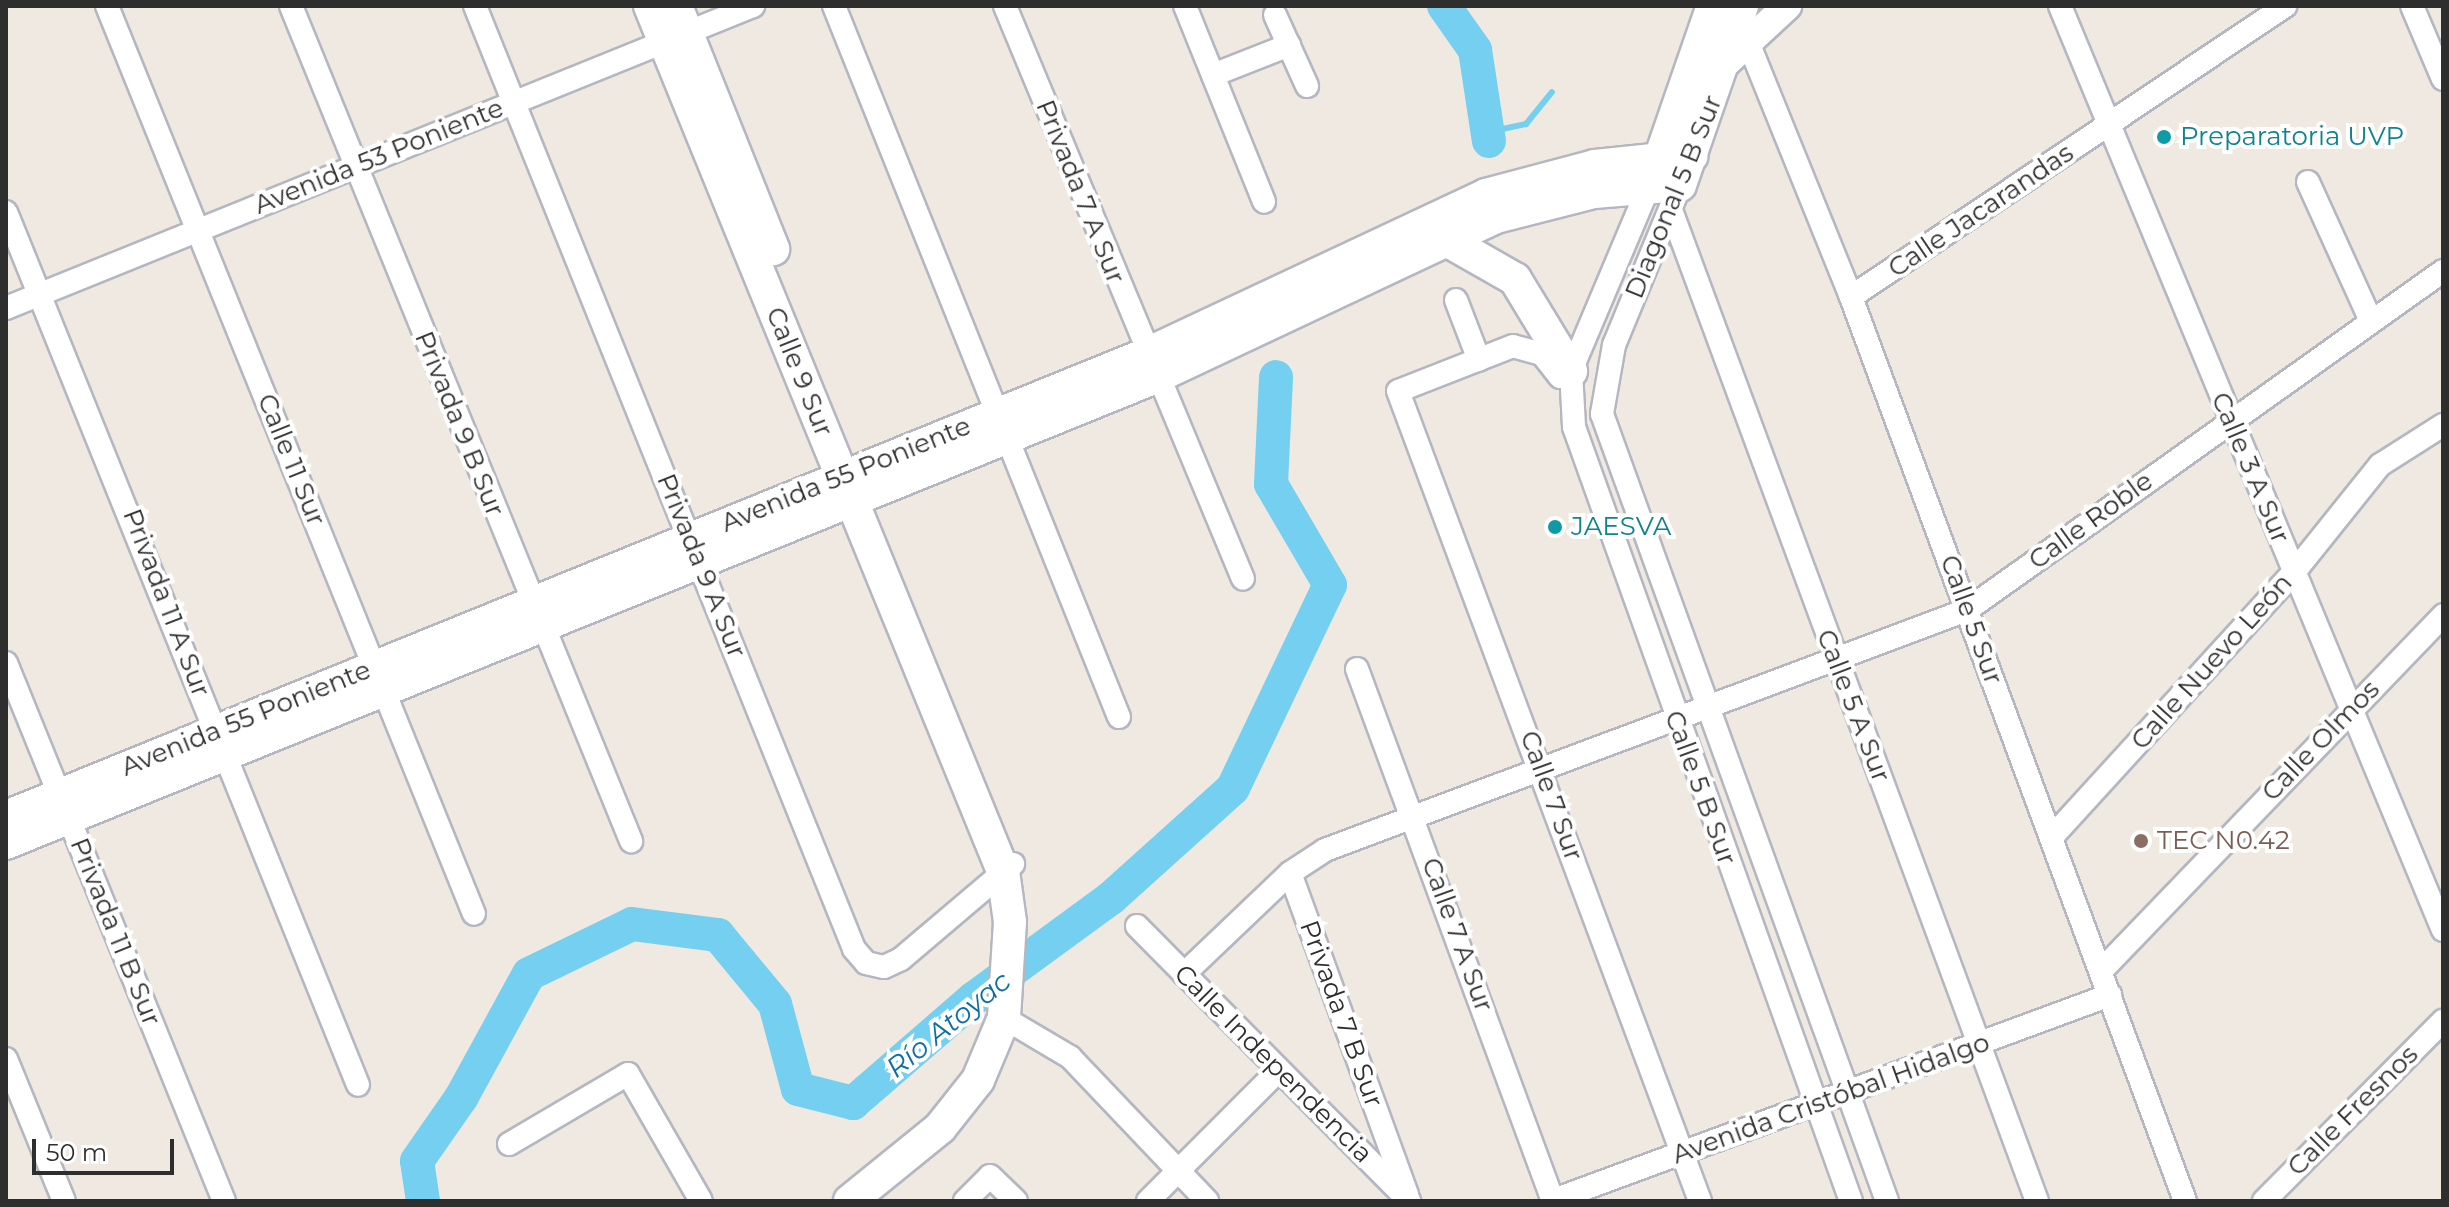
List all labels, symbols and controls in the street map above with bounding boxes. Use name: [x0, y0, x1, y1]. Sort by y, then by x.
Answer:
street label: Diagonal 5 B Sur: [1619, 91, 1729, 303]
street label: Avenida 53 Poniente: [250, 93, 508, 221]
street label: Privada 7 A Sur: [1029, 96, 1131, 288]
place label: Preparatoria UVP: [2180, 121, 2404, 153]
marker: Preparatoria UVP: [2155, 128, 2173, 146]
street label: Calle Jacarandas: [1883, 138, 2079, 284]
street label: Calle 9 Sur: [759, 303, 839, 441]
street label: Privada 9 B Sur: [408, 327, 510, 521]
street label: Calle 3 A Sur: [2204, 388, 2296, 548]
street label: Calle 11 Sur: [250, 389, 332, 531]
street label: Avenida 55 Poniente: [717, 411, 975, 539]
street label: Calle Roble: [2023, 466, 2159, 576]
street label: Privada 9 A Sur: [650, 469, 752, 663]
street label: Privada 11 A Sur: [116, 505, 216, 701]
place label: JAESVA: [1571, 511, 1672, 543]
marker: JAESVA: [1546, 518, 1564, 536]
street label: Calle 5 Sur: [1933, 551, 2009, 689]
street label: Calle Nuevo León: [2125, 568, 2299, 756]
street label: Calle 5 A Sur: [1810, 625, 1896, 787]
street label: Avenida 55 Poniente: [117, 655, 375, 783]
street label: Calle Olmos: [2256, 674, 2386, 808]
street label: Calle 5 B Sur: [1658, 707, 1742, 869]
street label: Calle 7 Sur: [1513, 727, 1589, 865]
place label: TEC N0.42: [2157, 825, 2290, 857]
marker: TEC N0.42: [2132, 832, 2150, 850]
street label: Privada 11 B Sur: [63, 833, 167, 1031]
street label: Calle 7 A Sur: [1415, 854, 1499, 1016]
street label: Privada 7 B Sur: [1293, 916, 1389, 1112]
street label: Calle Independencia: [1167, 958, 1379, 1170]
water label: Río Atoyac: [879, 964, 1017, 1084]
street label: Avenida Cristóbal Hidalgo: [1668, 1027, 1994, 1171]
street label: Calle Fresnos: [2281, 1039, 2425, 1183]
scale bar: [36, 1123, 178, 1173]
text: 50 m: [46, 1138, 107, 1167]

